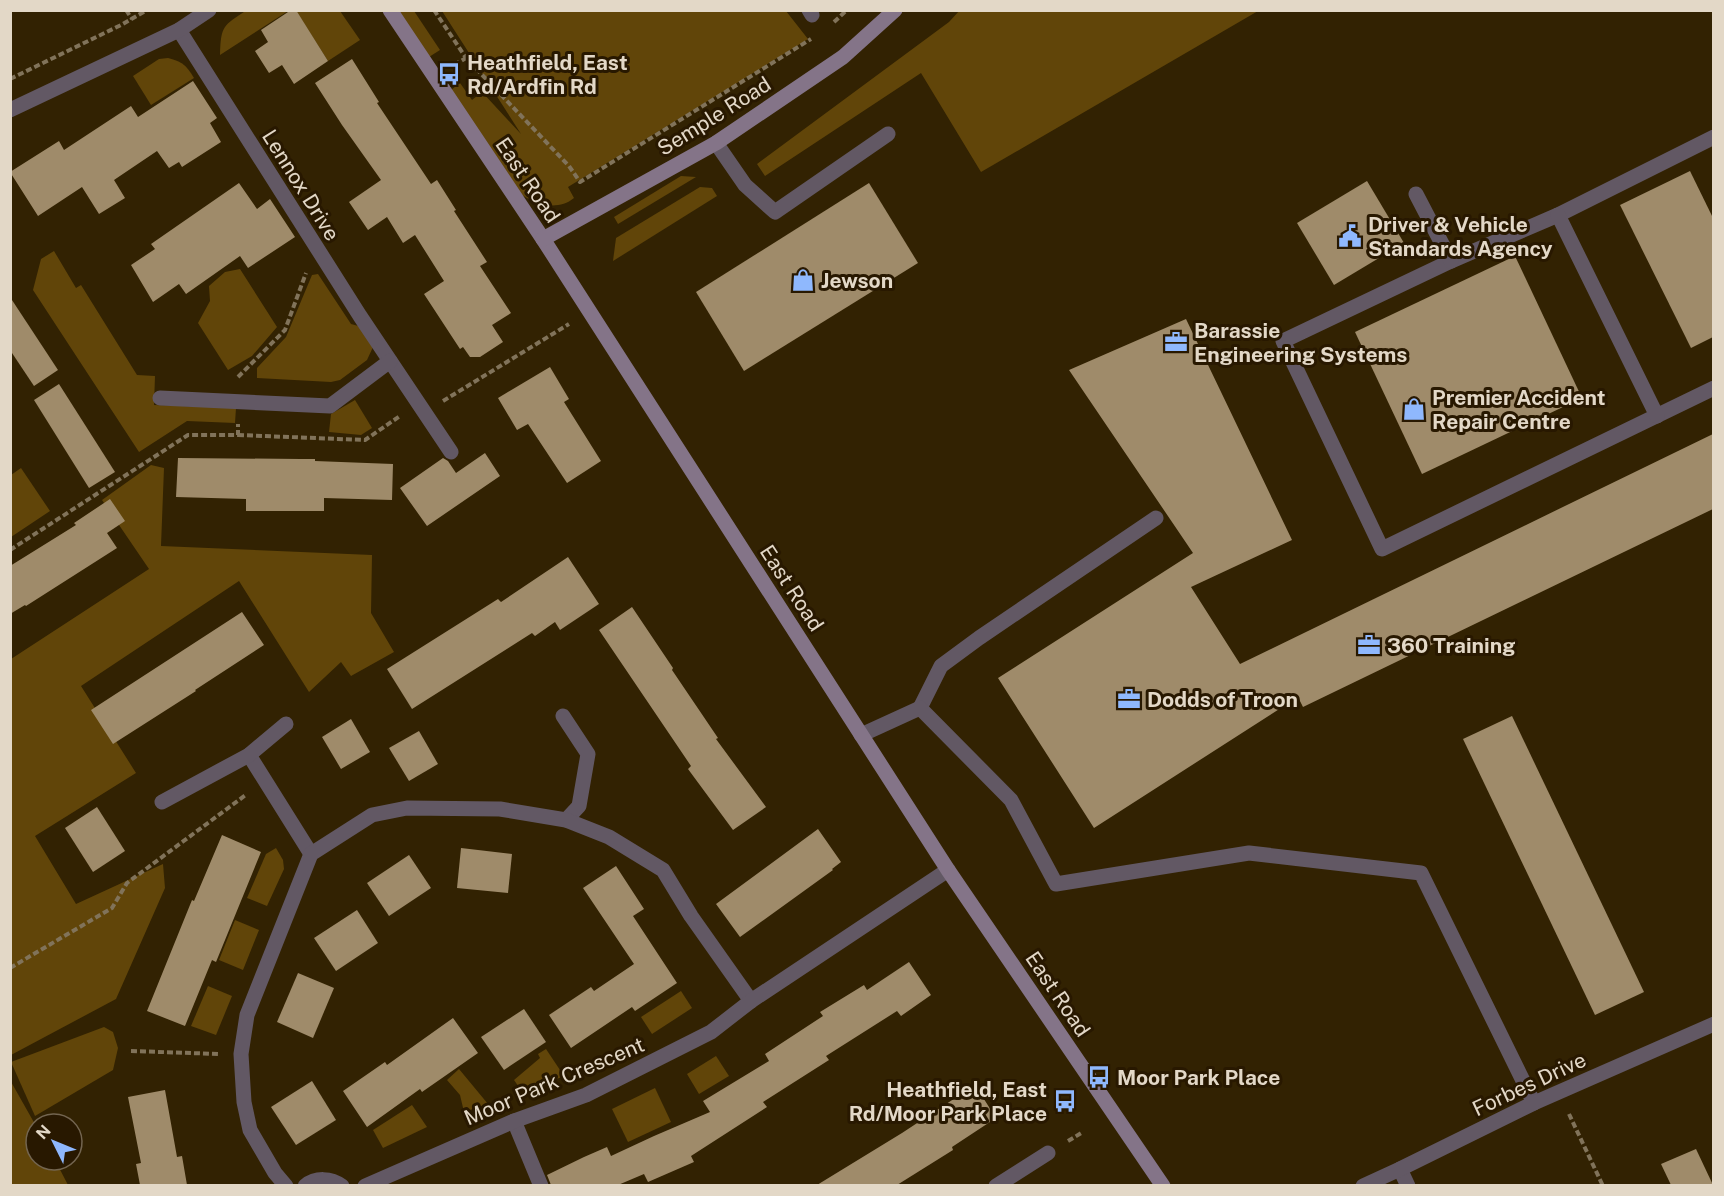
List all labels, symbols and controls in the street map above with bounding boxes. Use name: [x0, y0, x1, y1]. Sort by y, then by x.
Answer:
place label: Heathfield, East Rd/Ardfin Rd: [467, 50, 628, 99]
bus stop icon: Heathfield, East Rd/Ardfin Rd: [436, 61, 462, 87]
street label: Semple Road: [653, 71, 775, 161]
street label: Lennox Drive: [257, 125, 345, 245]
street label: East Road: [490, 132, 566, 228]
place label: Driver & Vehicle Standards Agency: [1368, 212, 1553, 261]
public building icon: Driver & Vehicle Standards Agency: [1337, 223, 1363, 249]
shop icon: Jewson: [790, 267, 816, 293]
place label: Jewson: [821, 268, 893, 293]
place label: Barassie Engineering Systems: [1194, 318, 1407, 367]
office icon: Barassie Engineering Systems: [1163, 329, 1189, 355]
place label: Premier Accident Repair Centre: [1432, 385, 1605, 434]
shop icon: Premier Accident Repair Centre: [1401, 396, 1427, 422]
street label: East Road: [755, 540, 829, 636]
office icon: 360 Training: [1356, 632, 1382, 658]
place label: 360 Training: [1387, 633, 1515, 658]
office icon: Dodds of Troon: [1116, 686, 1142, 712]
place label: Dodds of Troon: [1147, 687, 1298, 712]
street label: East Road: [1020, 946, 1096, 1042]
street label: Moor Park Crescent: [460, 1032, 648, 1130]
street label: Forbes Drive: [1468, 1047, 1590, 1121]
bus stop icon: Moor Park Place: [1086, 1064, 1112, 1090]
place label: Moor Park Place: [1117, 1065, 1280, 1090]
place label: Heathfield, East Rd/Moor Park Place: [849, 1077, 1047, 1126]
bus stop icon: Heathfield, East Rd/Moor Park Place: [1052, 1088, 1078, 1114]
north arrow: [24, 1112, 84, 1172]
text: N: [32, 1121, 55, 1143]

